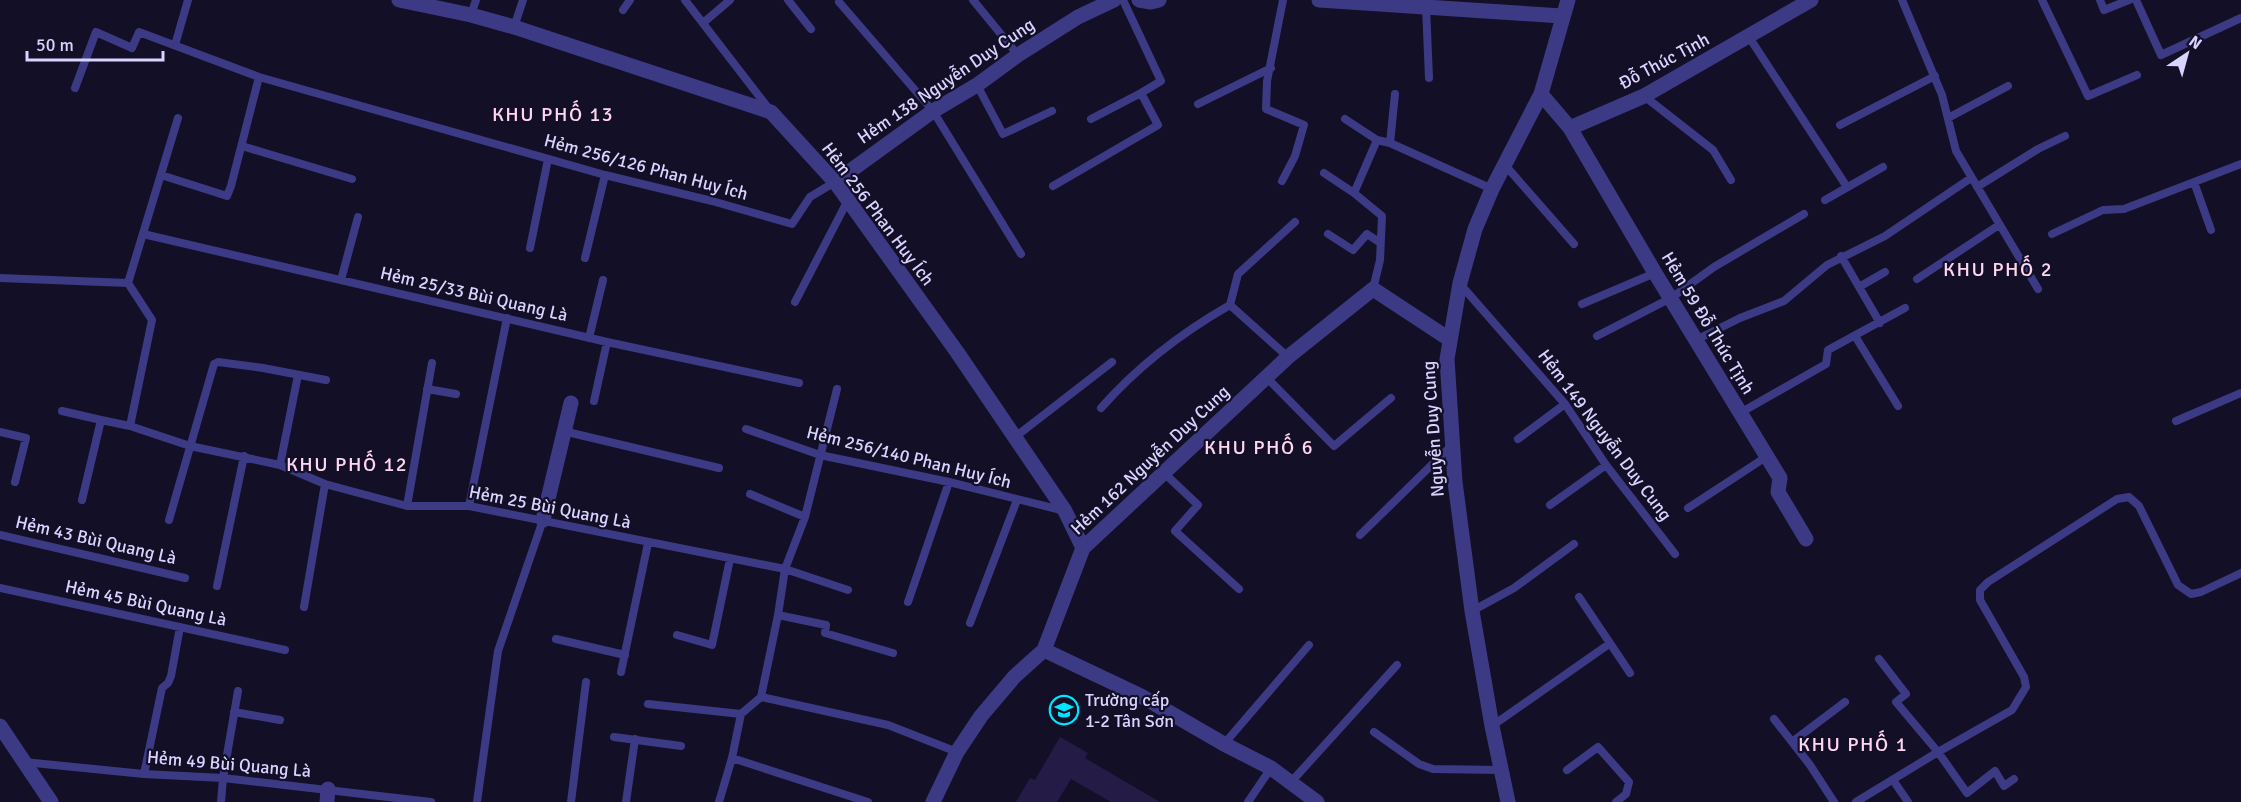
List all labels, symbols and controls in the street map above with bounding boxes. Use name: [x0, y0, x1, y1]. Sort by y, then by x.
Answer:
street label: Hẻm 138 Nguyễn Duy Cung: [853, 13, 1039, 149]
scale bar: [27, 24, 164, 62]
north arrow: [2157, 24, 2217, 84]
street label: Đỗ Thúc Tịnh: [1615, 28, 1713, 94]
text: N: [2185, 31, 2206, 54]
text: 50 m: [36, 34, 74, 56]
district label: KHU PHỐ 13: [492, 100, 614, 127]
street label: Hẻm 256/126 Phan Huy Ích: [542, 129, 750, 205]
street label: Hẻm 256 Phan Huy Ích: [817, 138, 939, 290]
street label: Hẻm 59 Đỗ Thúc Tịnh: [1657, 248, 1759, 398]
district label: KHU PHỐ 2: [1943, 255, 2053, 282]
street label: Hẻm 25/33 Bùi Quang Là: [378, 262, 570, 326]
street label: Hẻm 149 Nguyễn Duy Cung: [1533, 345, 1677, 525]
street label: Nguyễn Duy Cung: [1417, 360, 1449, 498]
street label: Hẻm 162 Nguyễn Duy Cung: [1066, 381, 1234, 539]
street label: Hẻm 256/140 Phan Huy Ích: [804, 421, 1014, 493]
district label: KHU PHỐ 6: [1204, 433, 1314, 460]
district label: KHU PHỐ 12: [286, 450, 408, 477]
street label: Hẻm 25 Bùi Quang Là: [467, 480, 633, 534]
street label: Hẻm 43 Bùi Quang Là: [13, 511, 179, 569]
street label: Hẻm 45 Bùi Quang Là: [63, 575, 229, 631]
place label: Trường cấp 1-2 Tân Sơn: [1085, 689, 1174, 732]
school or university icon: Trường cấp 1-2 Tân Sơn: [1048, 694, 1080, 726]
district label: KHU PHỐ 1: [1798, 730, 1908, 757]
street label: Hẻm 49 Bùi Quang Là: [146, 746, 312, 782]

